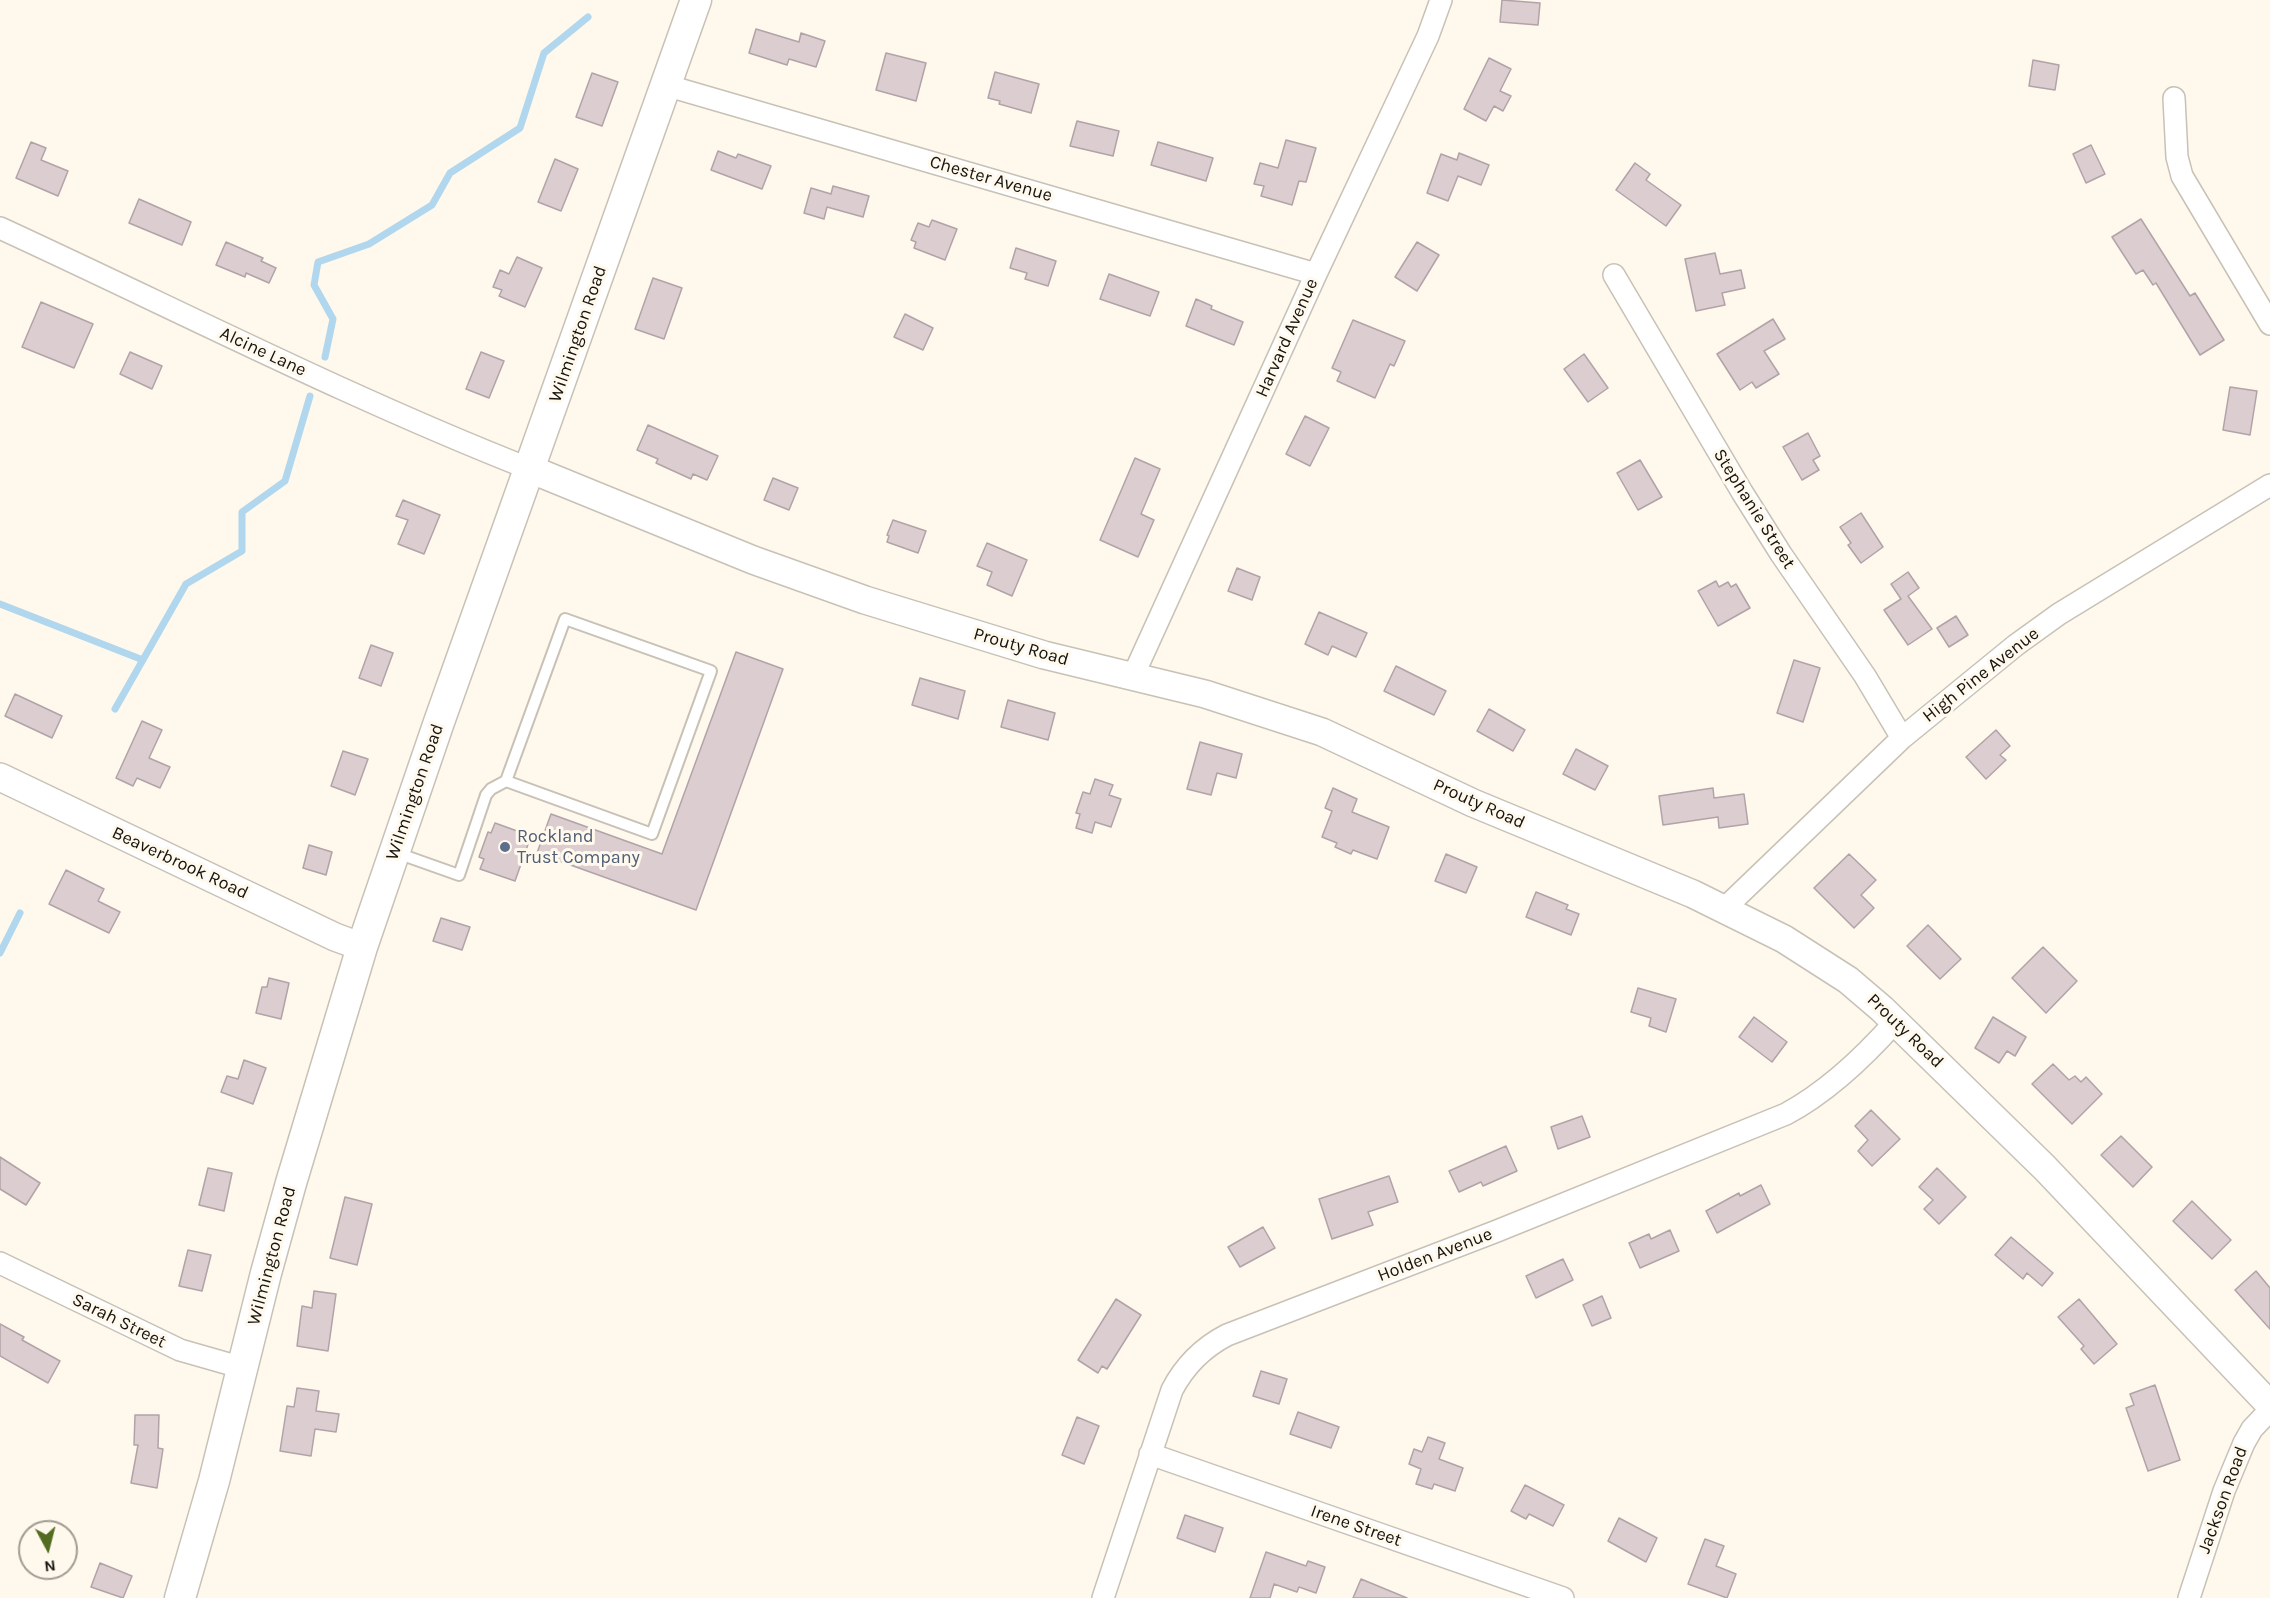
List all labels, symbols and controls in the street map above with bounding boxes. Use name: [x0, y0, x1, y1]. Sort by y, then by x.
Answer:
street label: Chester Avenue: [927, 151, 1055, 207]
street label: Wilmington Road: [545, 263, 611, 405]
street label: Harvard Avenue: [1251, 275, 1323, 401]
street label: Alcine Lane: [216, 323, 310, 381]
street label: Stephanie Street: [1708, 445, 1800, 573]
street label: Prouty Road: [971, 623, 1071, 671]
street label: High Pine Avenue: [1919, 623, 2043, 727]
street label: Wilmington Road: [382, 721, 448, 863]
street label: Prouty Road: [1430, 774, 1528, 834]
street label: Beaverbrook Road: [108, 822, 252, 904]
place label: Rockland Trust Company: [517, 826, 640, 868]
marker: Rockland Trust Company: [498, 840, 512, 854]
street label: Prouty Road: [1862, 989, 1948, 1073]
street label: Wilmington Road: [243, 1184, 301, 1328]
street label: Holden Avenue: [1375, 1223, 1495, 1287]
street label: Sarah Street: [69, 1289, 169, 1353]
street label: Jackson Road: [2194, 1443, 2252, 1557]
street label: Irene Street: [1308, 1500, 1404, 1552]
north arrow: [18, 1520, 78, 1580]
text: N: [43, 1556, 57, 1577]

